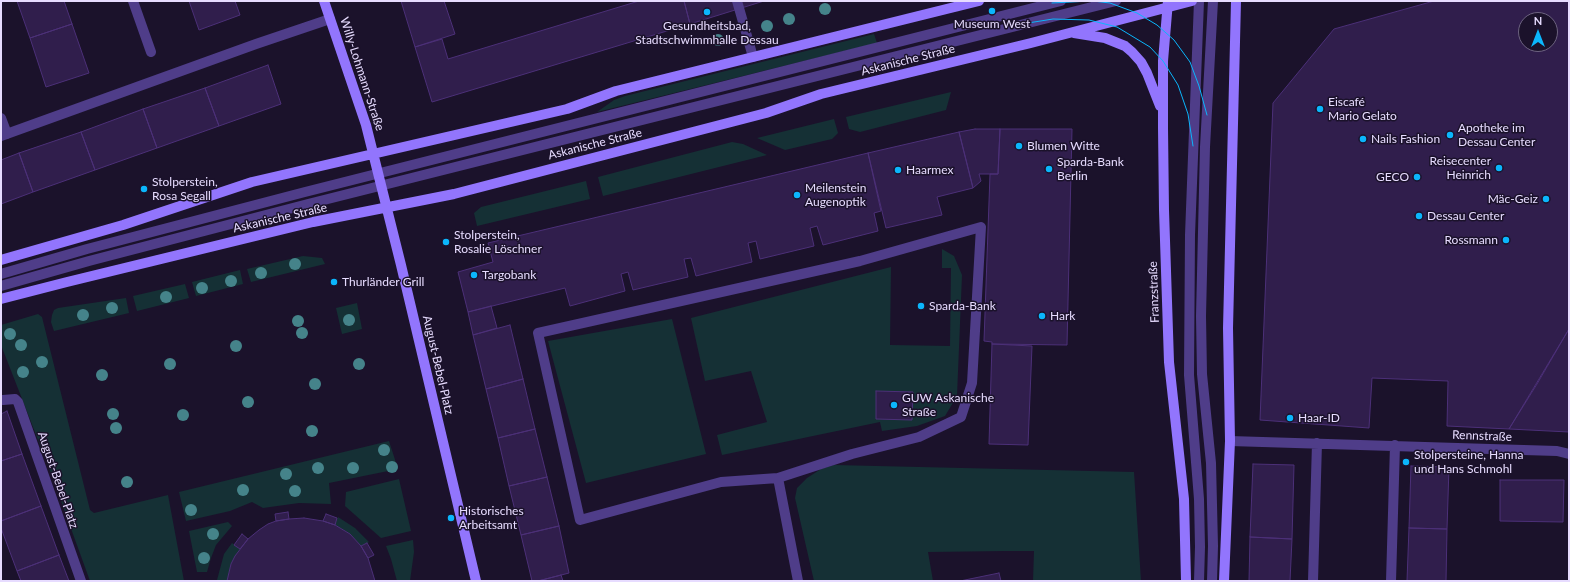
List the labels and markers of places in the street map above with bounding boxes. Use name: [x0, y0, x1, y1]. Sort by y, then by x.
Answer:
marker: Museum West: [987, 6, 997, 16]
marker: Gesundheitsbad, Stadtschwimmhalle Dessau: [702, 7, 712, 17]
place label: Museum West: [954, 17, 1030, 31]
place label: Gesundheitsbad, Stadtschwimmhalle Dessau: [635, 19, 779, 47]
place label: Eiscafé Mario Gelato: [1328, 95, 1397, 123]
marker: Eiscafé Mario Gelato: [1315, 104, 1325, 114]
place label: Apotheke im Dessau Center: [1458, 121, 1535, 149]
marker: Apotheke im Dessau Center: [1445, 130, 1455, 140]
place label: Nails Fashion: [1371, 132, 1440, 146]
marker: Nails Fashion: [1358, 134, 1368, 144]
place label: Blumen Witte: [1027, 139, 1100, 153]
marker: Blumen Witte: [1014, 141, 1024, 151]
place label: Reisecenter Heinrich: [1430, 154, 1491, 182]
place label: Sparda-Bank Berlin: [1057, 155, 1124, 183]
place label: Haarmex: [906, 163, 953, 177]
marker: Reisecenter Heinrich: [1494, 163, 1504, 173]
marker: Sparda-Bank Berlin: [1044, 164, 1054, 174]
marker: Haarmex: [893, 165, 903, 175]
place label: GECO: [1376, 170, 1409, 184]
marker: GECO: [1412, 172, 1422, 182]
place label: Stolperstein, Rosa Segall: [152, 175, 218, 203]
place label: Meilenstein Augenoptik: [805, 181, 866, 209]
marker: Stolperstein, Rosa Segall: [139, 184, 149, 194]
marker: Meilenstein Augenoptik: [792, 190, 802, 200]
place label: Mäc-Geiz: [1488, 192, 1538, 206]
marker: Mäc-Geiz: [1541, 194, 1551, 204]
place label: Dessau Center: [1427, 209, 1504, 223]
marker: Dessau Center: [1414, 211, 1424, 221]
place label: Stolperstein, Rosalie Löschner: [454, 228, 542, 256]
place label: Rossmann: [1444, 233, 1498, 247]
marker: Rossmann: [1501, 235, 1511, 245]
marker: Stolperstein, Rosalie Löschner: [441, 237, 451, 247]
place label: Targobank: [482, 268, 536, 282]
marker: Targobank: [469, 270, 479, 280]
place label: Thurländer Grill: [342, 275, 424, 289]
marker: Thurländer Grill: [329, 277, 339, 287]
place label: Sparda-Bank: [929, 299, 996, 313]
marker: Sparda-Bank: [916, 301, 926, 311]
place label: Hark: [1050, 309, 1075, 323]
marker: Hark: [1037, 311, 1047, 321]
place label: GUW Askanische Straße: [902, 391, 994, 419]
marker: GUW Askanische Straße: [889, 400, 899, 410]
place label: Haar-ID: [1298, 411, 1340, 425]
marker: Haar-ID: [1285, 413, 1295, 423]
place label: Stolpersteine, Hanna und Hans Schmohl: [1414, 448, 1523, 476]
marker: Stolpersteine, Hanna und Hans Schmohl: [1401, 457, 1411, 467]
place label: Historisches Arbeitsamt: [459, 504, 524, 532]
marker: Historisches Arbeitsamt: [446, 513, 456, 523]

